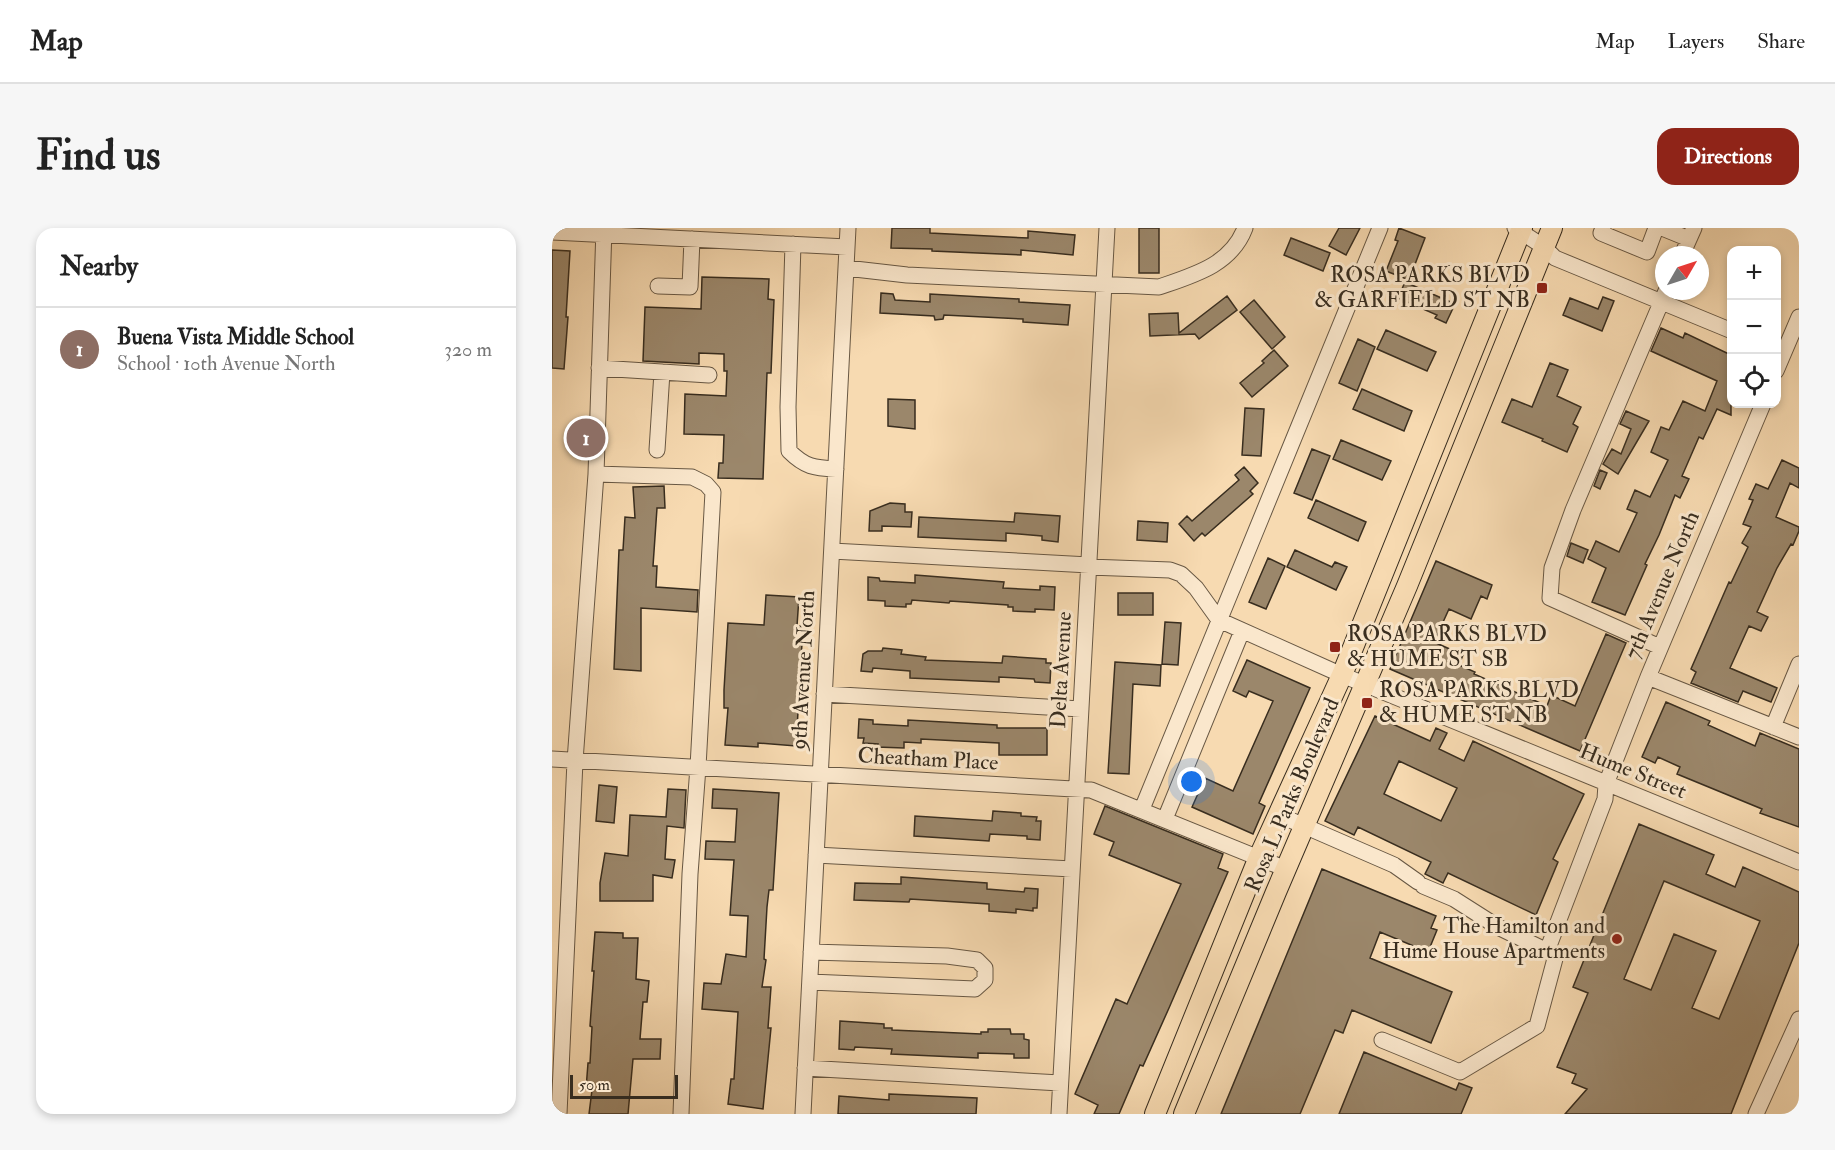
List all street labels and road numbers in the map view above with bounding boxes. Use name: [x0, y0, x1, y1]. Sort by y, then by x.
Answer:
street label: 7th Avenue North: [1618, 506, 1706, 663]
street label: 9th Avenue North: [785, 589, 821, 752]
street label: Delta Avenue: [1044, 611, 1078, 729]
street label: Rosa L Parks Boulevard: [1238, 693, 1346, 896]
street label: Hume Street: [1575, 737, 1691, 805]
street label: Cheatham Place: [857, 741, 999, 777]

